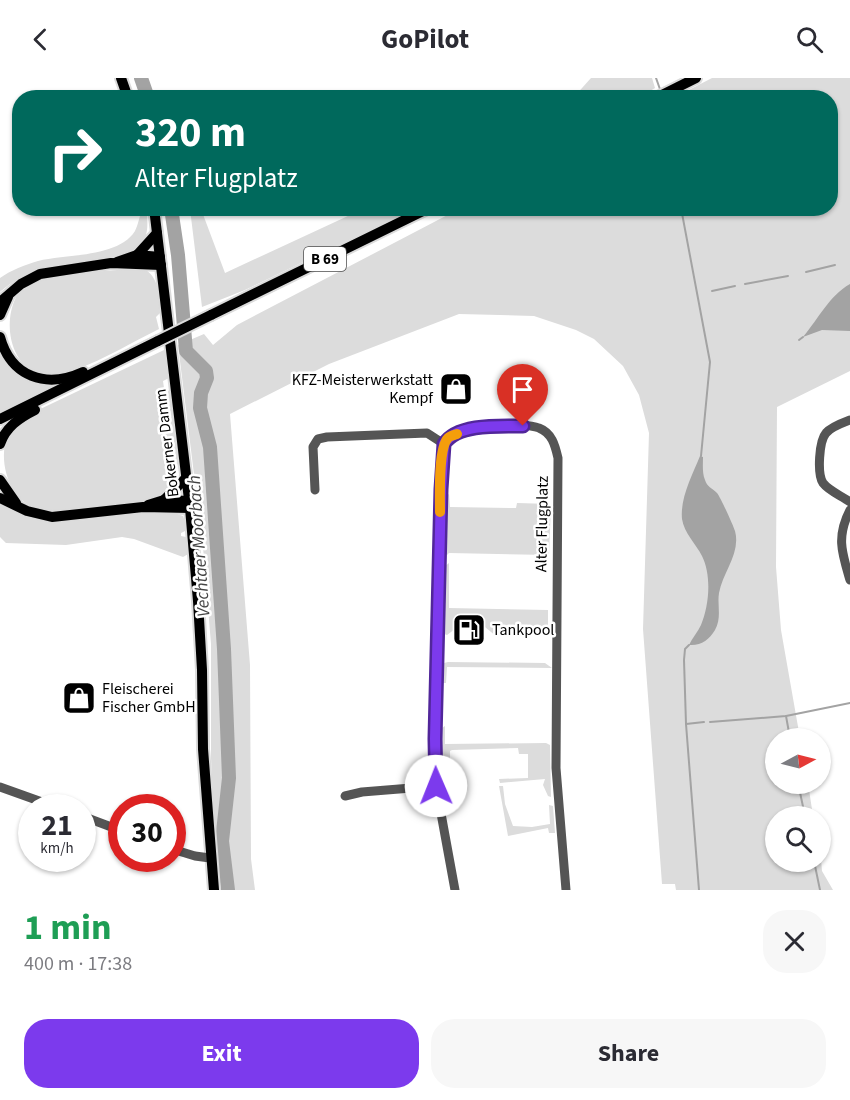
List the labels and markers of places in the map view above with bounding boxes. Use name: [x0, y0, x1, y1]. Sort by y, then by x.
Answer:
pin: [497, 364, 548, 426]
place label: KFZ-Meisterwerkstatt Kempf: [292, 369, 434, 409]
shop icon: KFZ-Meisterwerkstatt Kempf: [438, 371, 474, 407]
fuel station icon: Tankpool: [451, 612, 487, 648]
place label: Tankpool: [492, 619, 554, 641]
place label: Fleischerei Fischer GmbH: [102, 678, 196, 718]
shop icon: Fleischerei Fischer GmbH: [61, 680, 97, 716]

